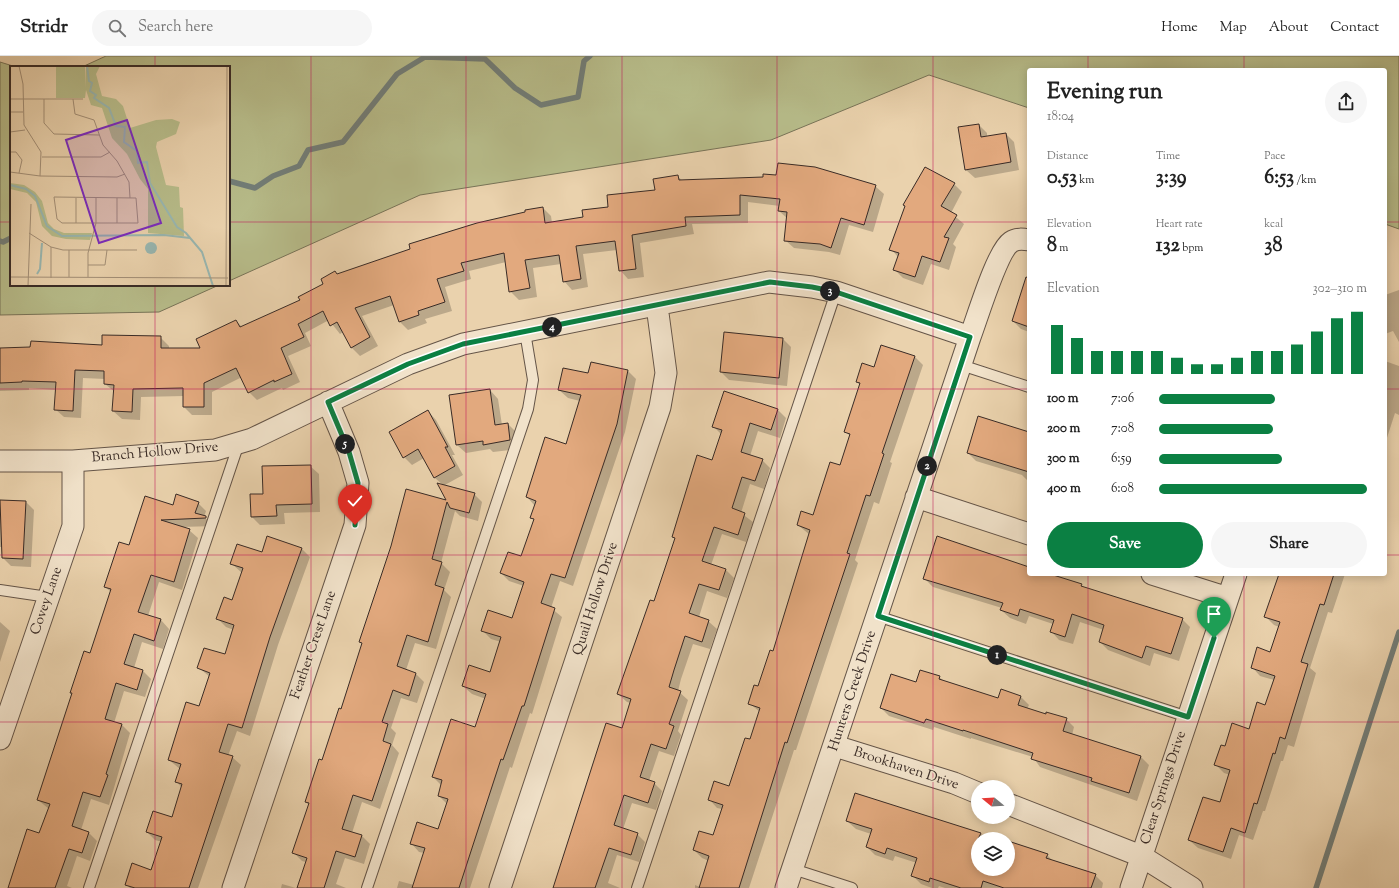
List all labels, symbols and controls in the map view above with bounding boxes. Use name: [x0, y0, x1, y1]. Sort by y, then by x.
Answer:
search box: [92, 10, 372, 46]
text: Stridr: [20, 14, 68, 41]
icon: search: [106, 17, 128, 39]
text: Search here: [138, 17, 213, 38]
text: Home: [1161, 18, 1198, 38]
text: Map: [1220, 18, 1247, 38]
text: About: [1269, 18, 1308, 38]
text: Contact: [1330, 18, 1379, 38]
inset map: [10, 66, 230, 286]
text: Evening run: [1047, 77, 1163, 109]
button: share: [1325, 81, 1367, 123]
text: 18:04: [1047, 108, 1074, 126]
text: Distance: [1047, 148, 1088, 164]
text: Time: [1156, 148, 1180, 164]
text: Pace: [1264, 148, 1285, 164]
text: 0.53: [1047, 164, 1077, 193]
text: 3:39: [1156, 164, 1187, 193]
text: 6:53: [1264, 164, 1294, 193]
text: km: [1077, 172, 1094, 188]
text: /km: [1294, 172, 1316, 188]
text: Elevation: [1047, 216, 1092, 232]
text: Heart rate: [1156, 216, 1203, 232]
text: kcal: [1264, 216, 1283, 232]
text: 8: [1047, 232, 1057, 261]
text: 132: [1156, 232, 1180, 261]
text: 38: [1264, 232, 1282, 261]
text: m: [1057, 240, 1068, 256]
text: bpm: [1180, 240, 1203, 256]
text: Elevation: [1047, 280, 1100, 298]
text: 302–310 m: [1313, 280, 1367, 298]
pin: 3: [820, 281, 840, 301]
text: 3: [828, 283, 832, 299]
pin: 4: [542, 317, 562, 337]
text: 4: [549, 319, 555, 335]
text: 100 m: [1047, 390, 1079, 408]
text: 7:06: [1111, 390, 1134, 408]
text: 200 m: [1047, 420, 1080, 438]
text: 7:08: [1111, 420, 1134, 438]
pin: 5: [335, 434, 355, 454]
text: 5: [343, 436, 347, 452]
street label: Branch Hollow Drive: [91, 438, 219, 468]
text: 300 m: [1047, 450, 1079, 468]
text: 6:59: [1111, 450, 1131, 468]
pin: 2: [917, 456, 937, 476]
text: 2: [924, 458, 930, 474]
text: 400 m: [1047, 480, 1081, 498]
text: 6:08: [1111, 480, 1134, 498]
pin: [338, 484, 372, 525]
icon: check: [344, 490, 366, 512]
button: Save: [1047, 522, 1203, 568]
button: Share: [1211, 522, 1367, 568]
street label: Quail Hollow Drive: [568, 540, 624, 658]
street label: Covey Lane: [26, 564, 68, 638]
street label: Feather Crest Lane: [286, 588, 342, 702]
pin: [1197, 597, 1231, 638]
icon: arrive: [1203, 603, 1225, 625]
street label: Hunters Creek Drive: [824, 628, 882, 754]
pin: 1: [987, 645, 1007, 665]
text: 1: [995, 647, 999, 663]
street label: Clear Springs Drive: [1136, 729, 1192, 847]
street label: Brookhaven Drive: [851, 743, 961, 795]
north arrow: [971, 780, 1015, 824]
map controls: [971, 780, 1015, 876]
button: layers: [971, 832, 1015, 876]

